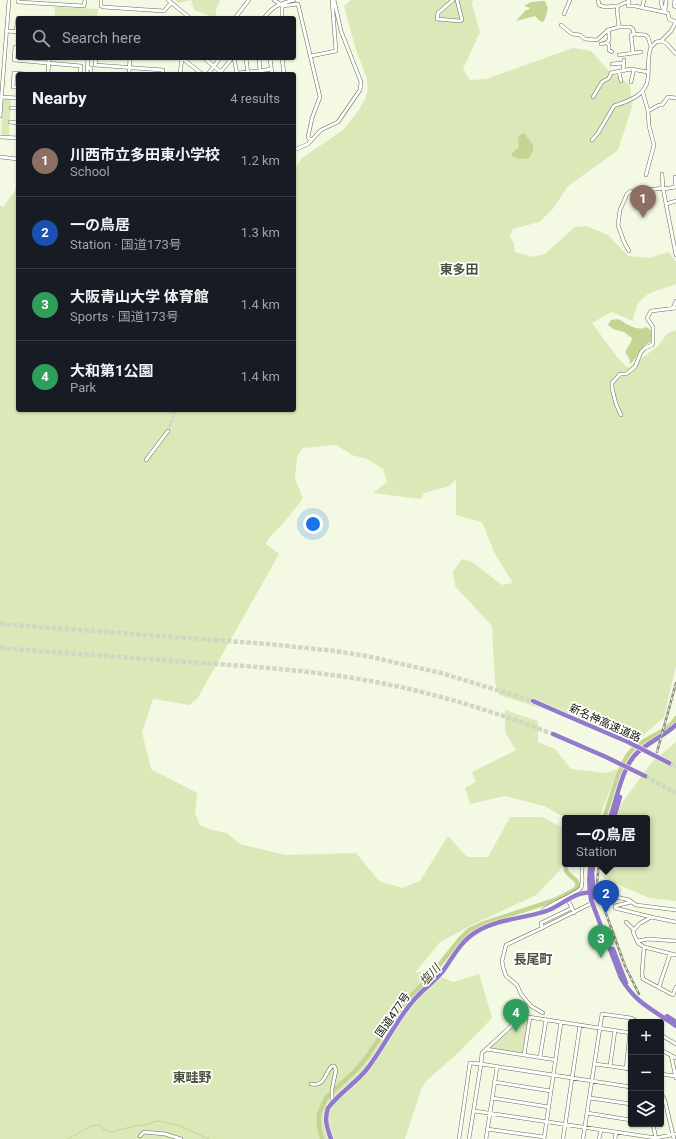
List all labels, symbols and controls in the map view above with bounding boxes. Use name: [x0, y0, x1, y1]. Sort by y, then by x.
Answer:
search box: [16, 16, 296, 60]
icon: search: [30, 27, 52, 49]
text: Search here: [62, 29, 141, 47]
text: Nearby: [32, 88, 87, 108]
text: 4 results: [230, 91, 280, 106]
text: 川西市立多田東小学校: [70, 146, 220, 164]
text: 1: [41, 153, 49, 168]
text: 1.2 km: [241, 153, 280, 168]
text: School: [70, 164, 110, 179]
pin: 1: [630, 185, 656, 218]
text: 一の鳥居: [70, 216, 130, 234]
text: 2: [41, 225, 49, 240]
text: 1.3 km: [241, 225, 280, 240]
text: Station · 国道173号: [70, 237, 182, 252]
district label: 東多田: [439, 262, 479, 277]
text: 大阪青山大学 体育館: [70, 288, 209, 306]
text: 3: [41, 297, 49, 312]
text: 1.4 km: [241, 297, 280, 312]
text: Sports · 国道173号: [70, 309, 179, 324]
text: 大和第1公園: [70, 362, 154, 380]
text: 4: [41, 369, 49, 384]
text: 1.4 km: [241, 369, 280, 384]
text: Park: [70, 380, 96, 395]
your location: [303, 514, 323, 534]
street label: 新名神高速道路: [567, 701, 643, 745]
popup: [562, 815, 650, 867]
text: 一の鳥居: [576, 826, 636, 844]
text: Station: [576, 844, 617, 859]
pin: 2: [593, 880, 619, 913]
pin: 3: [588, 925, 614, 958]
district label: 長尾町: [513, 952, 553, 967]
water label: 塩川: [417, 960, 445, 989]
street label: 国道477号: [373, 990, 413, 1040]
pin: 4: [503, 999, 529, 1032]
map controls: [628, 1019, 664, 1127]
button: +: [628, 1019, 664, 1055]
button: −: [628, 1055, 664, 1091]
district label: 東畦野: [172, 1070, 212, 1085]
button: layers: [628, 1091, 664, 1127]

